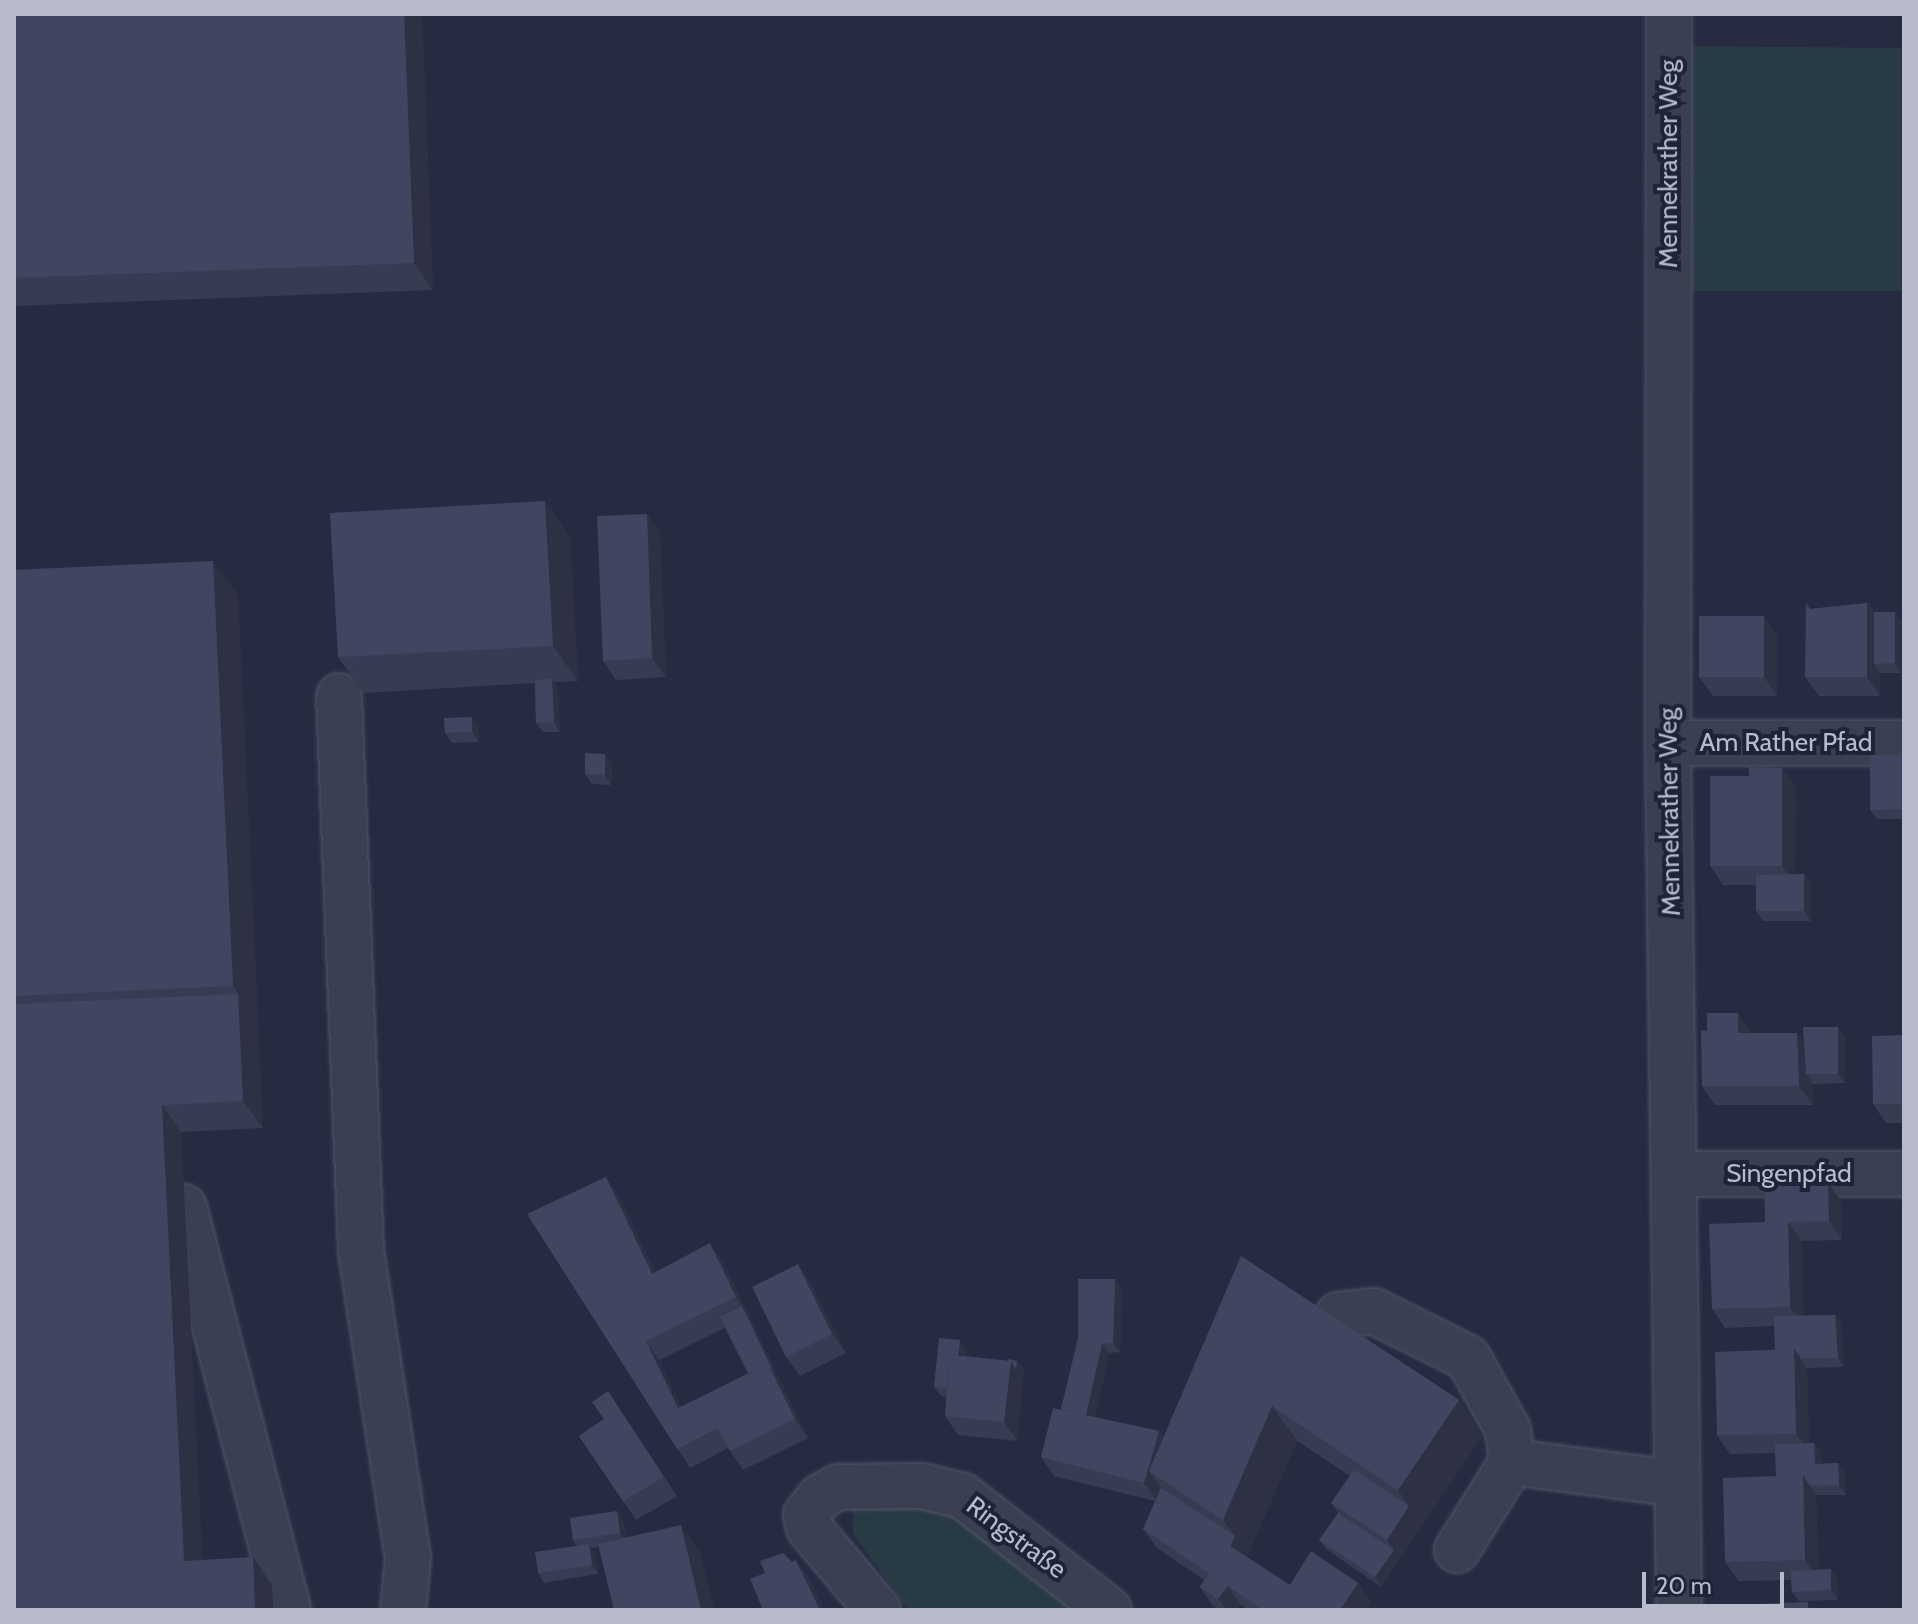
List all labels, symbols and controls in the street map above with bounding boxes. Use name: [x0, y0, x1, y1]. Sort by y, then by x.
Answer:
street label: Mennekrather Weg: [1653, 60, 1685, 268]
street label: Mennekrather Weg: [1653, 708, 1687, 916]
street label: Am Rather Pfad: [1700, 727, 1872, 759]
street label: Singenpfad: [1726, 1158, 1852, 1190]
street label: Ringstraße: [960, 1490, 1072, 1586]
scale bar: [1646, 1556, 1788, 1606]
text: 20 m: [1656, 1571, 1712, 1600]

